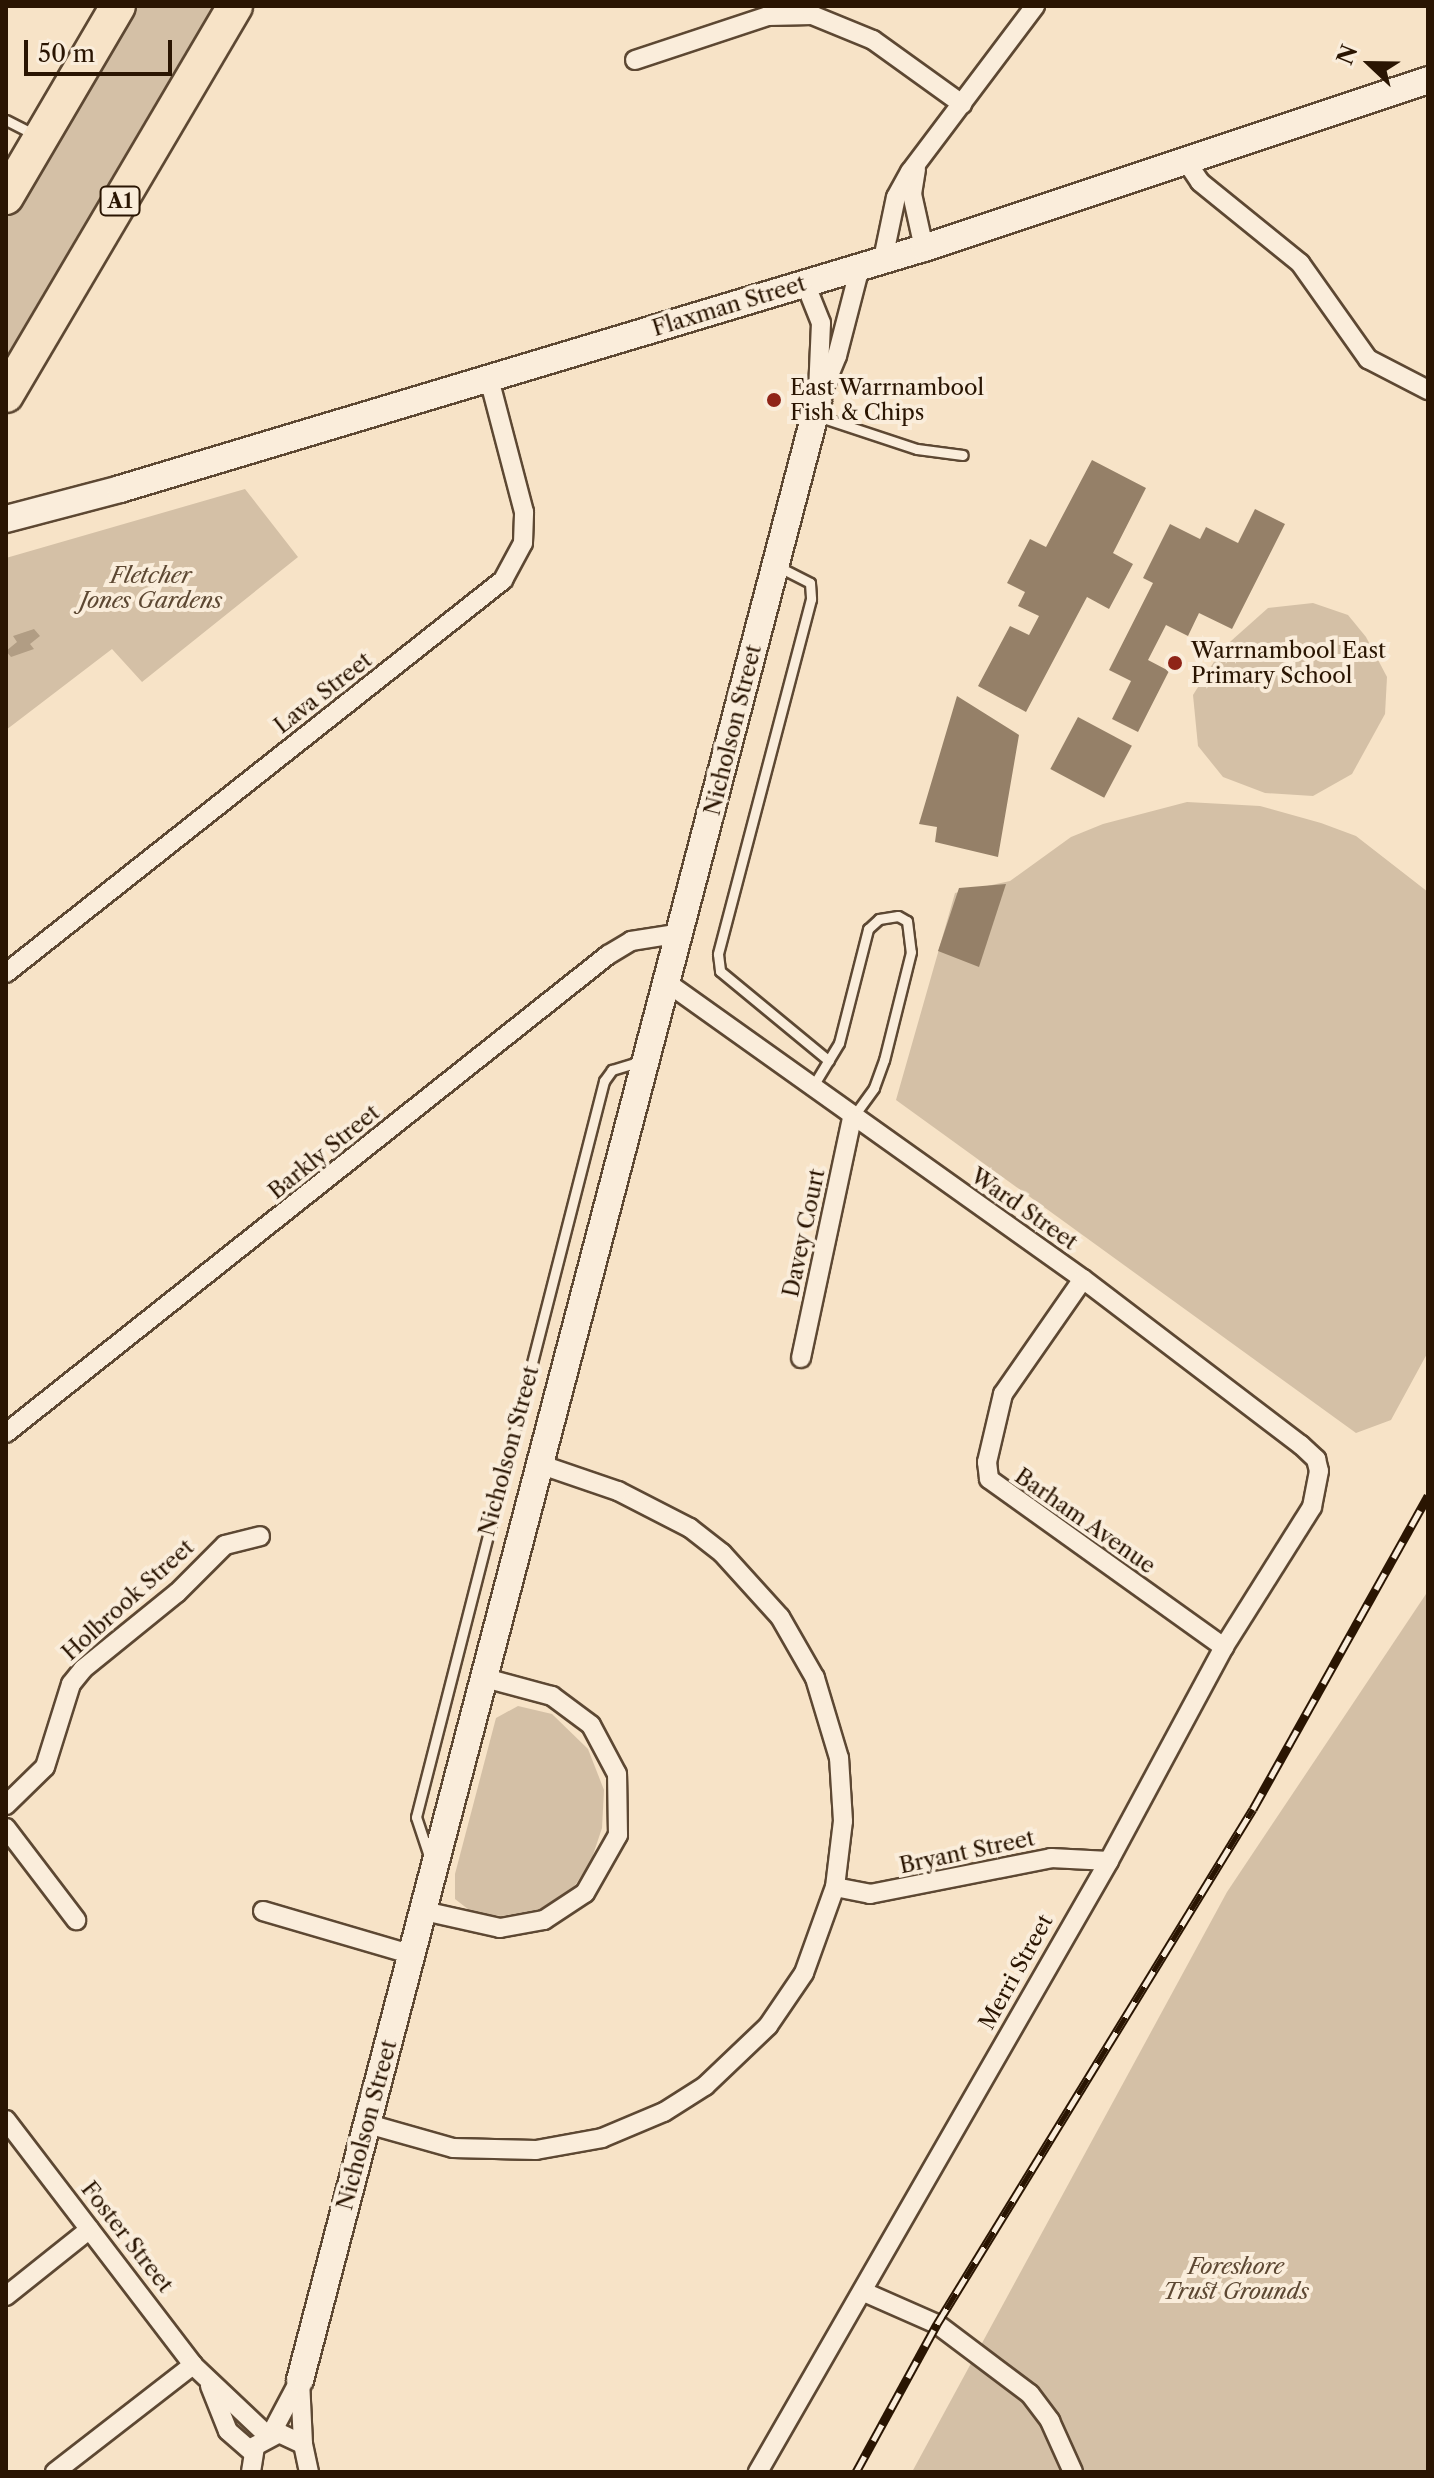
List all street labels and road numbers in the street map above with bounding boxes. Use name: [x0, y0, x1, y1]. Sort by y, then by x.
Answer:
road number: A1: [98, 185, 142, 217]
street label: Flaxman Street: [649, 270, 809, 342]
street label: Nicholson Street: [699, 642, 767, 818]
street label: Lava Street: [269, 647, 377, 739]
street label: Barkly Street: [263, 1099, 385, 1205]
street label: Ward Street: [966, 1163, 1082, 1255]
street label: Davey Court: [777, 1166, 831, 1300]
street label: Nicholson Street: [474, 1363, 544, 1539]
street label: Barham Avenue: [1009, 1463, 1161, 1579]
street label: Holbrook Street: [57, 1534, 199, 1666]
street label: Bryant Street: [897, 1825, 1037, 1879]
street label: Merri Street: [974, 1910, 1058, 2034]
street label: Nicholson Street: [332, 2037, 402, 2213]
street label: Foster Street: [75, 2176, 179, 2298]

